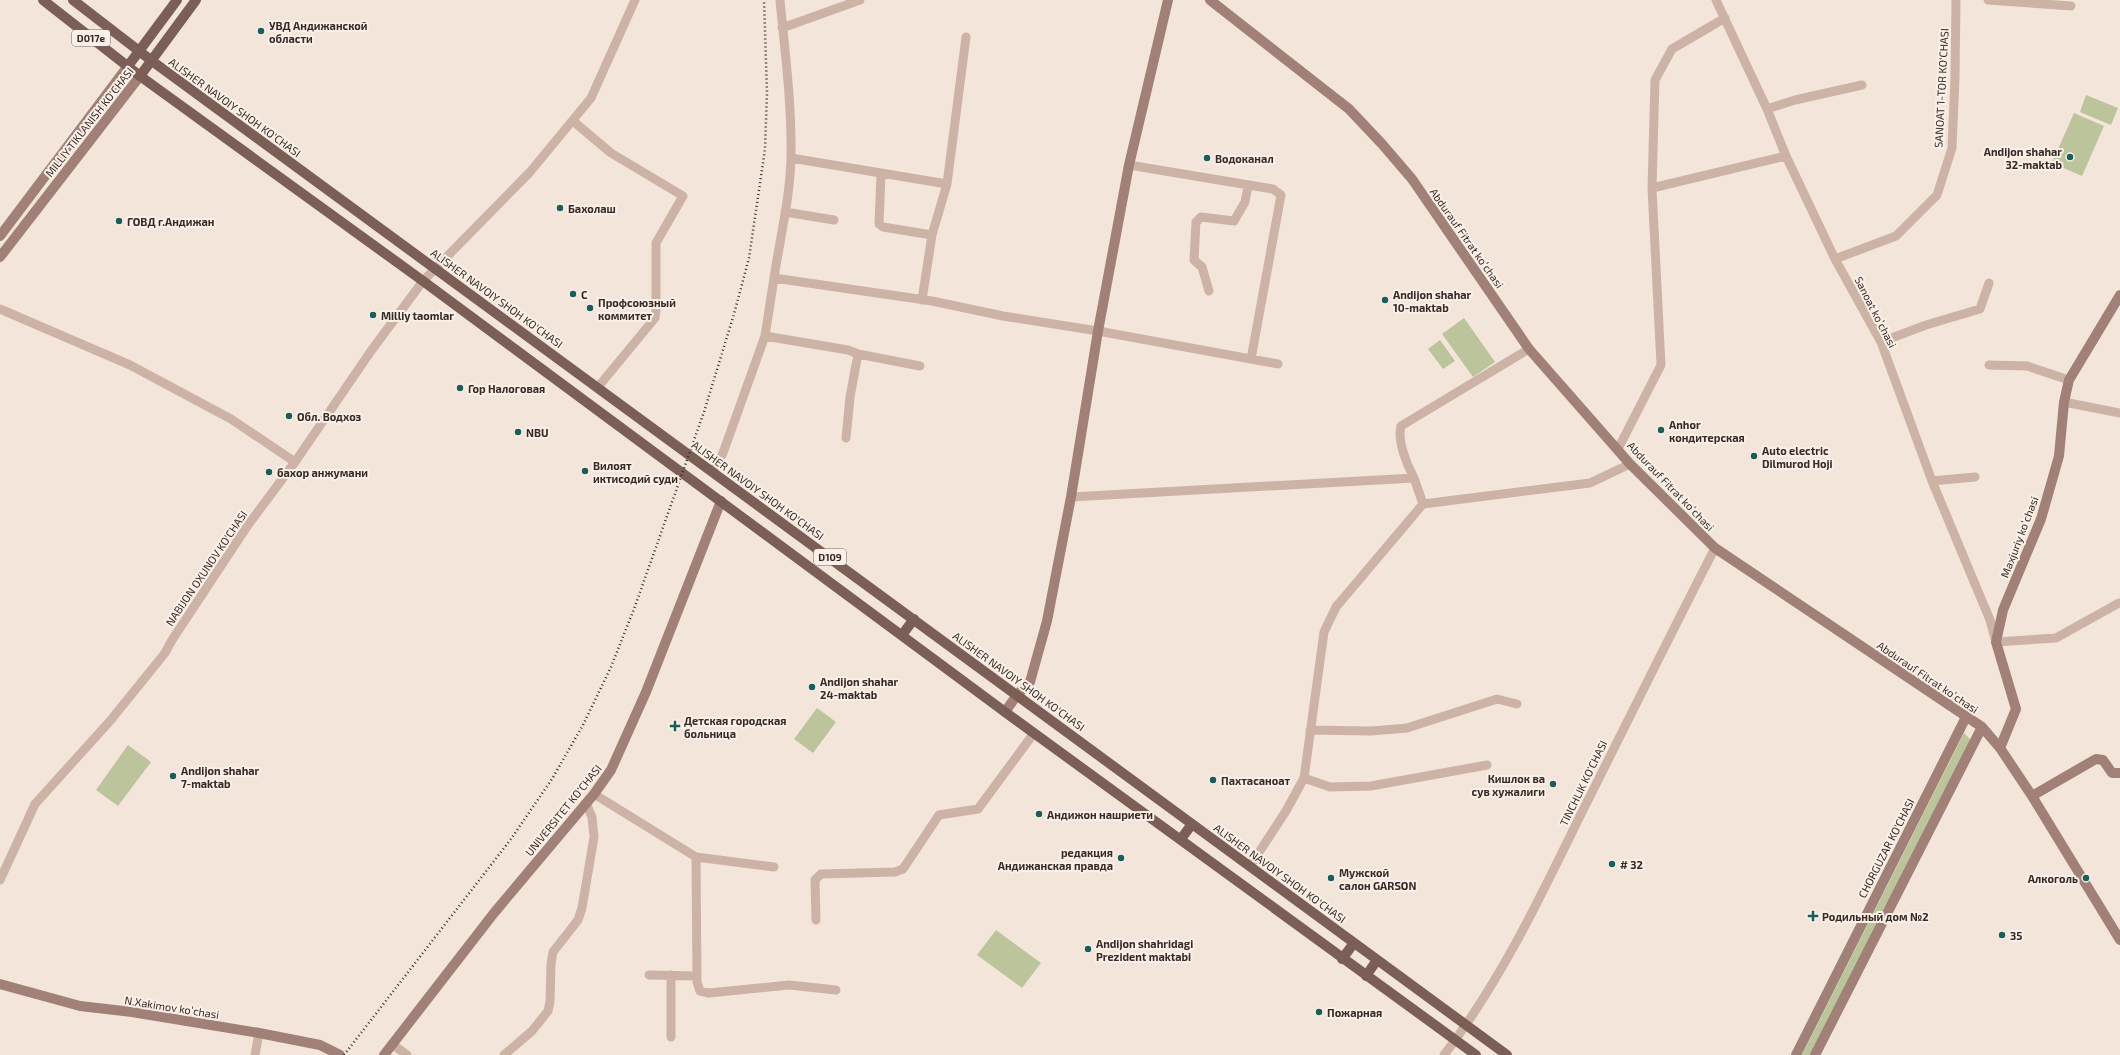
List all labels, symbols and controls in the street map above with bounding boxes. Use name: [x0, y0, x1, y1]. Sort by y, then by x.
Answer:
place label: УВД Андижанской области: [269, 19, 368, 45]
marker: УВД Андижанской области: [256, 26, 266, 36]
street label: SANOAT 1-TOR KO‘CHASI: [1931, 28, 1951, 148]
road number: D017e: [72, 30, 110, 46]
street label: ALISHER NAVOIY SHOH KO'CHASI: [167, 55, 303, 159]
street label: MILLIY TIKLANISH KO'CHASI: [42, 65, 136, 179]
place label: Andijon shahar 32-maktab: [1984, 145, 2062, 171]
place label: Водоканал: [1215, 152, 1274, 165]
marker: Andijon shahar 32-maktab: [2065, 152, 2075, 162]
marker: Водоканал: [1202, 153, 1212, 163]
street label: Abdurauf Fitrat koʻchasi: [1428, 185, 1506, 291]
place label: Бахолаш: [568, 202, 616, 215]
marker: Бахолаш: [555, 203, 565, 213]
place label: ГОВД г.Андижан: [127, 215, 215, 228]
marker: ГОВД г.Андижан: [114, 216, 124, 226]
street label: ALISHER NAVOIY SHOH KO'CHASI: [429, 246, 565, 350]
street label: Sanoat koʻchasi: [1853, 274, 1899, 350]
place label: С: [581, 288, 588, 301]
place label: Andijon shahar 10-maktab: [1393, 288, 1472, 314]
marker: С: [568, 289, 578, 299]
marker: Andijon shahar 10-maktab: [1380, 295, 1390, 305]
place label: Профсоюзный коммитет: [598, 296, 676, 322]
marker: Профсоюзный коммитет: [585, 303, 595, 313]
place label: Milliy taomlar: [381, 309, 454, 323]
marker: Milliy taomlar: [368, 310, 378, 320]
place label: Гор Налоговая: [468, 382, 545, 395]
marker: Гор Налоговая: [455, 383, 465, 393]
place label: Обл. Водхоз: [297, 410, 362, 423]
marker: Обл. Водхоз: [284, 411, 294, 421]
place label: Anhor кондитерская: [1669, 418, 1745, 444]
marker: Anhor кондитерская: [1656, 425, 1666, 435]
place label: NBU: [526, 426, 549, 439]
marker: NBU: [513, 427, 523, 437]
street label: ALISHER NAVOIY SHOH KO'CHASI: [690, 438, 826, 542]
street label: Abdurauf Fitrat koʻchasi: [1625, 439, 1717, 533]
place label: Auto electric Dilmurod Hoji: [1762, 444, 1833, 471]
marker: Auto electric Dilmurod Hoji: [1749, 451, 1759, 461]
place label: Вилоят иктисодий суди: [593, 459, 678, 485]
place label: бахор анжумани: [277, 466, 368, 479]
marker: Вилоят иктисодий суди: [580, 466, 590, 476]
marker: бахор анжумани: [264, 467, 274, 477]
street label: Maxjuriy koʻchasi: [1998, 495, 2041, 580]
street label: NABIJON OXUNOV KO'CHASI: [163, 508, 249, 628]
road number: D109: [814, 549, 846, 565]
street label: ALISHER NAVOIY SHOH KO'CHASI: [951, 629, 1087, 733]
street label: Abdurauf Fitrat koʻchasi: [1875, 638, 1981, 716]
place label: Andijon shahar 24-maktab: [820, 675, 899, 701]
marker: Andijon shahar 24-maktab: [807, 682, 817, 692]
place label: Детская городская больница: [684, 714, 786, 740]
marker: Детская городская больница: [669, 720, 681, 732]
street label: TINCHLIK KО‘CHASI: [1557, 738, 1609, 828]
street label: UNIVERSITET KО‘CHASI: [522, 762, 604, 858]
place label: Andijon shahar 7-maktab: [181, 764, 260, 790]
marker: Andijon shahar 7-maktab: [168, 771, 178, 781]
place label: Кишлок ва сув хужалиги: [1472, 772, 1545, 798]
place label: Пахтасаноат: [1221, 774, 1291, 787]
marker: Пахтасаноат: [1208, 775, 1218, 785]
marker: Кишлок ва сув хужалиги: [1548, 779, 1558, 789]
street label: CHORGUZAR KO'CHASI: [1855, 796, 1917, 900]
place label: Андижон нашриети: [1047, 808, 1153, 821]
marker: Андижон нашриети: [1034, 809, 1044, 819]
street label: ALISHER NAVOIY SHOH KO'CHASI: [1212, 821, 1348, 925]
place label: редакция Андижанская правда: [998, 846, 1113, 872]
marker: редакция Андижанская правда: [1116, 853, 1126, 863]
place label: # 32: [1620, 858, 1643, 871]
marker: # 32: [1607, 859, 1617, 869]
place label: Мужской салон GARSON: [1339, 866, 1416, 892]
place label: Алкоголь: [2028, 872, 2078, 885]
marker: Мужской салон GARSON: [1326, 873, 1336, 883]
marker: Алкоголь: [2081, 873, 2091, 883]
marker: Родильный дом №2: [1807, 910, 1819, 922]
place label: Родильный дом №2: [1822, 910, 1929, 923]
place label: 35: [2010, 929, 2022, 942]
marker: 35: [1997, 930, 2007, 940]
place label: Andijon shahridagi Prezident maktabi: [1096, 937, 1193, 963]
marker: Andijon shahridagi Prezident maktabi: [1083, 944, 1093, 954]
street label: N.Xakimov koʻchasi: [124, 993, 220, 1021]
place label: Пожарная: [1327, 1006, 1382, 1019]
marker: Пожарная: [1314, 1007, 1324, 1017]

